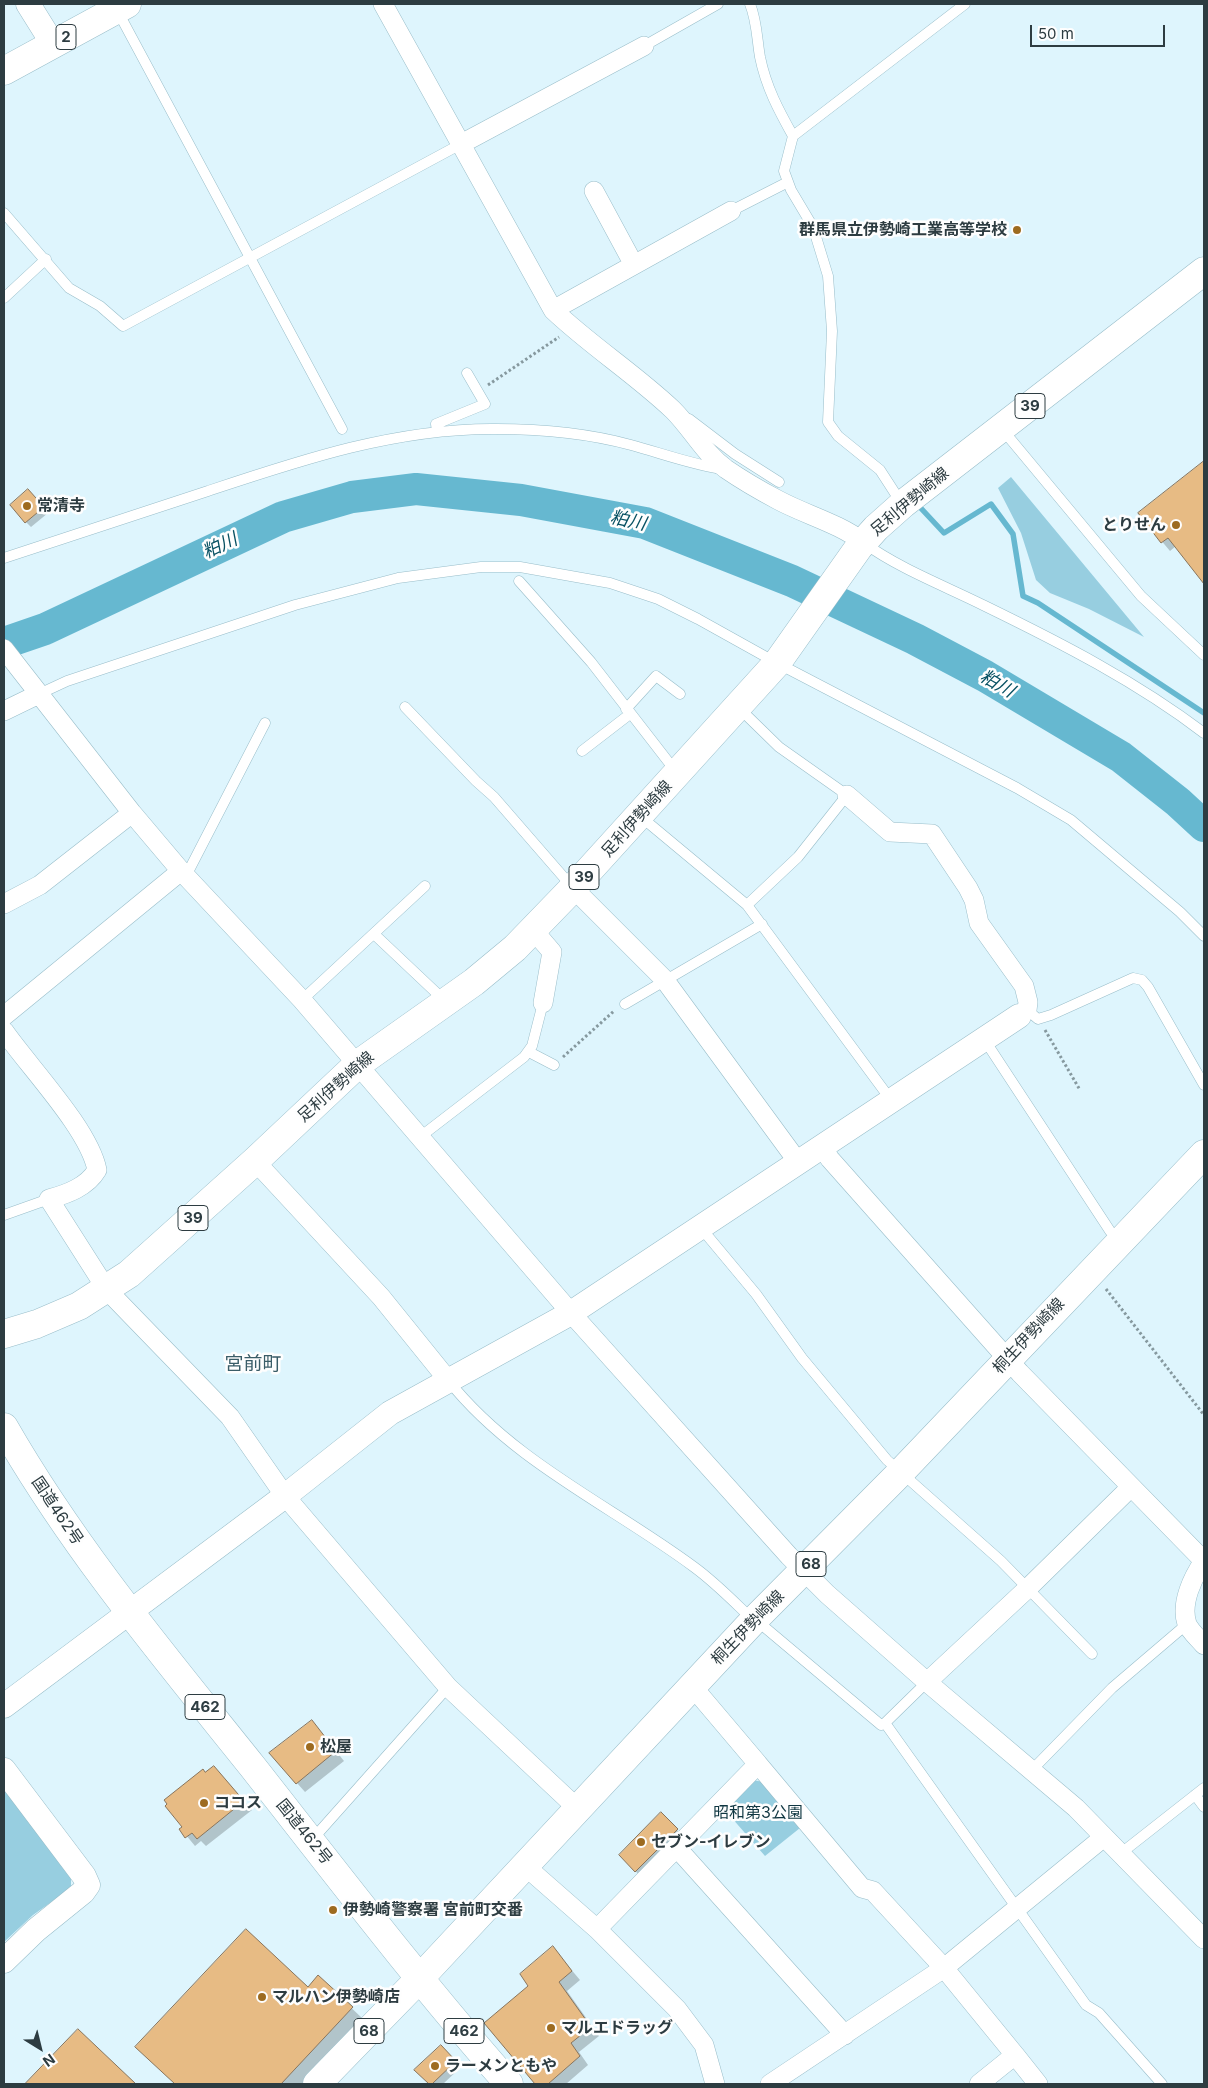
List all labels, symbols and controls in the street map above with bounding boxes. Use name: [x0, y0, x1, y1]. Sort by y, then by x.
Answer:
scale bar: [1033, 15, 1168, 47]
road number: 2: [56, 24, 76, 50]
text: 50 m: [1038, 24, 1074, 43]
place label: 群馬県立伊勢崎工業高等学校: [799, 220, 1007, 240]
marker: 群馬県立伊勢崎工業高等学校: [1011, 224, 1023, 236]
road number: 39: [1015, 394, 1045, 418]
street label: 足利伊勢崎線: [867, 464, 953, 540]
place label: 常清寺: [37, 496, 85, 516]
marker: 常清寺: [21, 500, 33, 512]
water label: 粕川: [608, 507, 648, 535]
place label: とりせん: [1102, 515, 1166, 535]
marker: とりせん: [1170, 519, 1182, 531]
water label: 粕川: [199, 529, 241, 563]
water label: 粕川: [976, 666, 1018, 702]
street label: 足利伊勢崎線: [598, 777, 676, 861]
road number: 39: [569, 864, 599, 890]
street label: 足利伊勢崎線: [294, 1048, 378, 1126]
road number: 39: [178, 1206, 208, 1230]
street label: 桐生伊勢崎線: [989, 1294, 1069, 1378]
district label: 宮前町: [225, 1353, 281, 1375]
street label: 国道462号: [27, 1473, 87, 1549]
road number: 68: [796, 1552, 826, 1576]
street label: 桐生伊勢崎線: [708, 1587, 788, 1669]
road number: 462: [185, 1694, 225, 1720]
place label: 松屋: [320, 1737, 352, 1757]
marker: 松屋: [304, 1741, 316, 1753]
place label: ココス: [214, 1793, 262, 1813]
street label: 国道462号: [272, 1796, 336, 1868]
marker: ココス: [198, 1797, 210, 1809]
park label: 昭和第3公園: [713, 1803, 803, 1823]
place label: セブン-イレブン: [651, 1832, 770, 1852]
marker: セブン-イレブン: [635, 1836, 647, 1848]
place label: 伊勢崎警察署 宮前町交番: [343, 1900, 523, 1920]
marker: 伊勢崎警察署 宮前町交番: [327, 1904, 339, 1916]
place label: マルハン伊勢崎店: [272, 1987, 400, 2007]
marker: マルハン伊勢崎店: [256, 1991, 268, 2003]
road number: 68: [354, 2018, 384, 2044]
road number: 462: [444, 2018, 484, 2044]
place label: マルエドラッグ: [561, 2018, 673, 2038]
marker: マルエドラッグ: [545, 2022, 557, 2034]
north arrow: [15, 2023, 65, 2073]
text: N: [40, 2051, 58, 2071]
place label: ラーメンともや: [445, 2056, 557, 2076]
marker: ラーメンともや: [429, 2060, 441, 2072]

